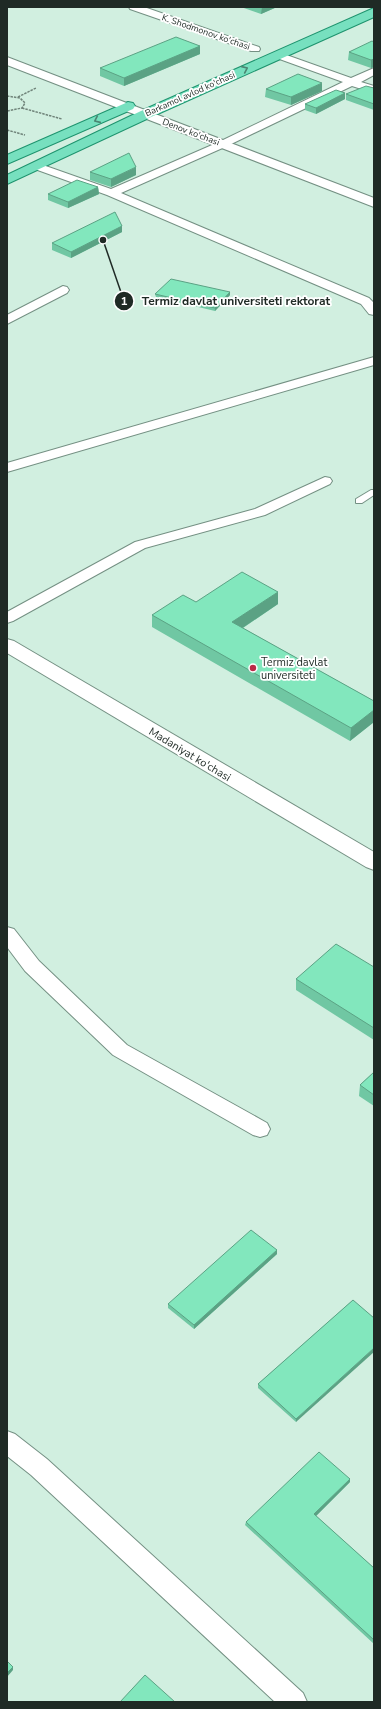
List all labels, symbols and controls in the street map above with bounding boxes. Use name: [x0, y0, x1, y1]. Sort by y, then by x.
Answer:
street label: K. Shodmonov ko'chasi: [160, 11, 252, 53]
one-way arrow: [241, 66, 249, 74]
street label: Barkamol avlod ko'chasi: [143, 69, 237, 119]
one-way arrow: [94, 115, 101, 123]
street label: Denov ko'chasi: [161, 116, 221, 148]
callout: Termiz davlat universiteti rektorat: [114, 289, 339, 313]
text: 1: [120, 293, 128, 309]
text: Termiz davlat universiteti rektorat: [142, 293, 331, 309]
place label: Termiz davlat universiteti: [261, 655, 327, 683]
marker: Termiz davlat universiteti: [248, 663, 258, 673]
street label: Madaniyat ko'chasi: [146, 724, 234, 785]

